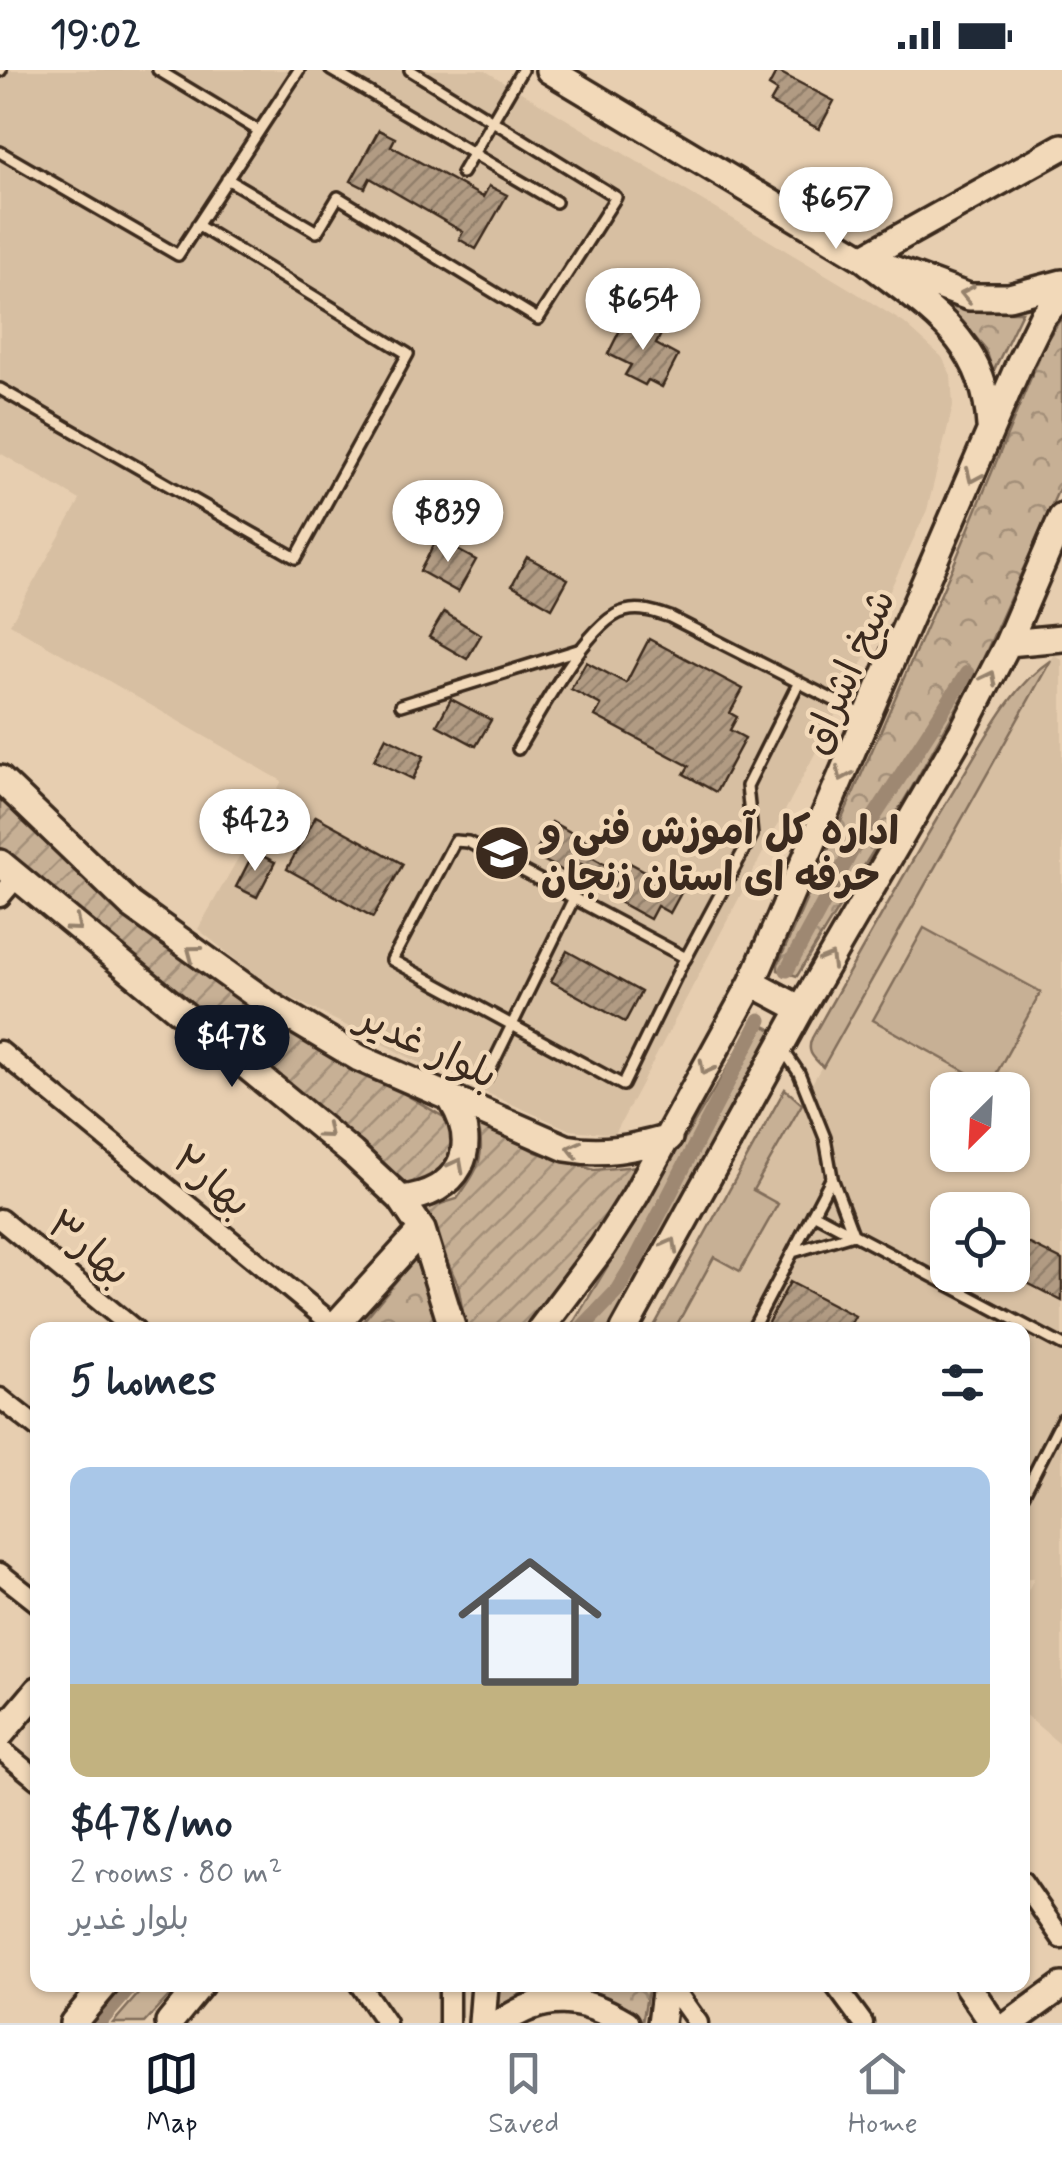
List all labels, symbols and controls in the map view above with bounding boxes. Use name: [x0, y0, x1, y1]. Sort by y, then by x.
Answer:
text: 19:02: [50, 11, 141, 60]
pin: $657: [777, 167, 895, 252]
text: $657: [801, 178, 871, 220]
pin: $654: [584, 268, 702, 353]
text: $654: [607, 279, 679, 321]
one-way arrow: [959, 284, 976, 305]
one-way arrow: [965, 465, 985, 483]
pin: $839: [389, 480, 507, 565]
text: $839: [414, 491, 482, 533]
street label: شیخ اشراق: [790, 582, 909, 763]
one-way arrow: [978, 671, 997, 689]
one-way arrow: [835, 763, 855, 781]
pin: $423: [196, 789, 314, 874]
text: $423: [221, 800, 289, 842]
place label: اداره کل آموزش فنی و حرفه ای استان زنجان: [538, 807, 899, 905]
school or university icon: اداره کل آموزش فنی و حرفه ای استان زنجان: [472, 823, 532, 883]
one-way arrow: [64, 913, 82, 931]
one-way arrow: [186, 947, 204, 964]
one-way arrow: [817, 953, 836, 971]
street label: بلوار غدیر: [346, 992, 505, 1103]
pin: $478: [173, 1005, 291, 1090]
text: $478: [197, 1016, 267, 1058]
one-way arrow: [699, 1057, 719, 1075]
north arrow: [930, 1072, 1030, 1172]
map controls: [930, 1072, 1030, 1292]
one-way arrow: [314, 1120, 332, 1138]
street label: بهار۲: [161, 1134, 262, 1230]
one-way arrow: [566, 1139, 583, 1160]
one-way arrow: [444, 1157, 464, 1175]
button: locate: [930, 1192, 1030, 1292]
street label: بهار۳: [35, 1200, 141, 1299]
one-way arrow: [659, 1237, 679, 1255]
text: 5 homes: [70, 1355, 216, 1410]
icon: filters: [935, 1355, 990, 1410]
icon: home: [440, 1532, 620, 1712]
text: $478/mo: [70, 1797, 233, 1852]
text: 2 rooms · 80 m²: [70, 1852, 283, 1894]
text: بلوار غدیر: [70, 1899, 189, 1941]
tab: Map: [144, 2046, 199, 2143]
tab: Saved: [488, 2046, 559, 2143]
tab: Home: [848, 2046, 918, 2143]

